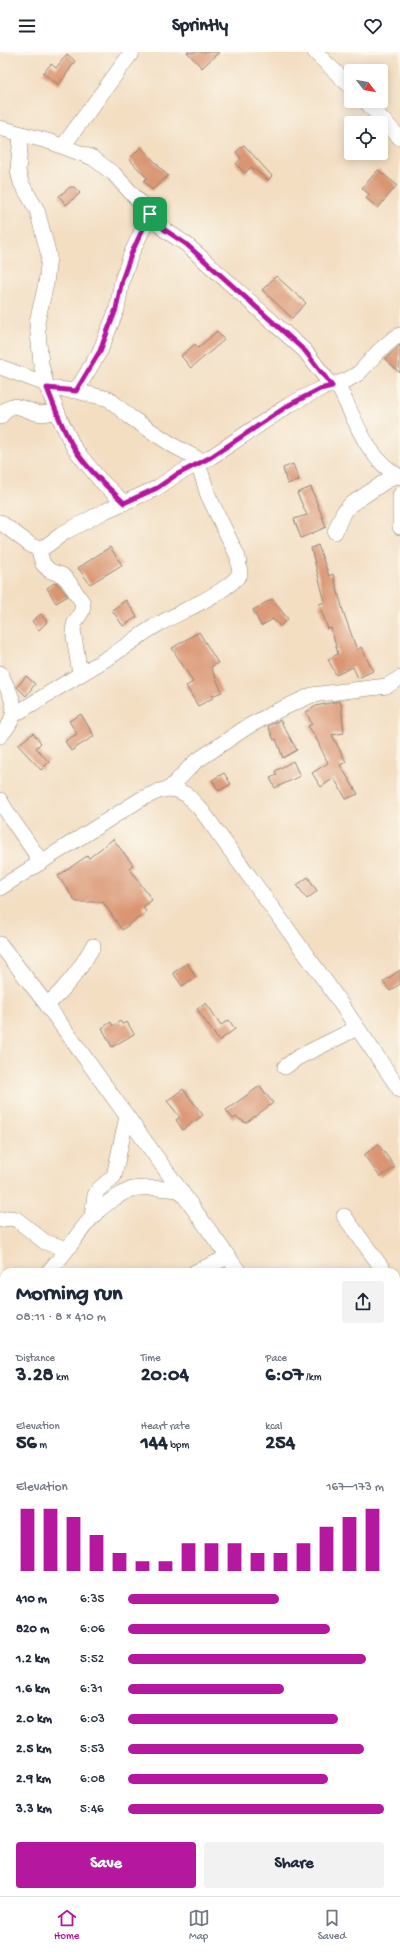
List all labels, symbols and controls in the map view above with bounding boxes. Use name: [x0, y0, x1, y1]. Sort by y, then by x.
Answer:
icon: menu: [16, 15, 38, 37]
icon: heart: [362, 15, 384, 37]
text: Sprintly: [172, 16, 228, 37]
north arrow: [344, 64, 388, 108]
map controls: [344, 64, 388, 160]
button: locate: [344, 116, 388, 160]
pin: [133, 197, 167, 231]
icon: arrive: [139, 203, 161, 225]
button: share: [342, 1281, 384, 1323]
text: Morning run: [16, 1282, 122, 1308]
text: 08:11 · 8 × 410 m: [16, 1310, 106, 1325]
text: Distance: [16, 1353, 55, 1365]
text: Time: [141, 1353, 161, 1365]
text: Pace: [265, 1353, 287, 1365]
text: 3.28: [16, 1365, 53, 1388]
text: 20:04: [141, 1365, 189, 1388]
text: 6:07: [265, 1365, 304, 1388]
text: km: [53, 1372, 69, 1384]
text: /km: [304, 1372, 321, 1384]
text: Elevation: [16, 1421, 60, 1433]
text: Heart rate: [141, 1421, 190, 1433]
text: kcal: [265, 1421, 283, 1433]
text: 56: [16, 1433, 37, 1456]
text: 144: [141, 1433, 168, 1456]
text: 254: [265, 1433, 295, 1456]
text: m: [37, 1440, 47, 1452]
text: bpm: [168, 1440, 189, 1452]
text: Elevation: [16, 1480, 68, 1495]
text: 167–173 m: [326, 1480, 384, 1495]
text: 410 m: [16, 1592, 47, 1607]
text: 6:35: [80, 1592, 104, 1607]
text: 820 m: [16, 1622, 49, 1637]
text: 6:06: [80, 1622, 105, 1637]
text: 1.2 km: [16, 1652, 50, 1667]
text: 5:52: [80, 1652, 104, 1667]
text: 1.6 km: [16, 1682, 50, 1697]
text: 6:31: [80, 1682, 103, 1697]
text: 2.0 km: [16, 1712, 52, 1727]
text: 6:03: [80, 1712, 105, 1727]
text: 2.5 km: [16, 1742, 51, 1757]
text: 5:53: [80, 1742, 105, 1757]
text: 2.9 km: [16, 1772, 51, 1787]
text: 6:08: [80, 1772, 105, 1787]
text: 3.3 km: [16, 1802, 52, 1817]
text: 5:46: [80, 1802, 104, 1817]
button: Save: [16, 1842, 196, 1888]
button: Share: [204, 1842, 384, 1888]
tab: Home: [54, 1907, 80, 1943]
tab: Map: [188, 1907, 210, 1943]
tab: Saved: [318, 1907, 346, 1943]

